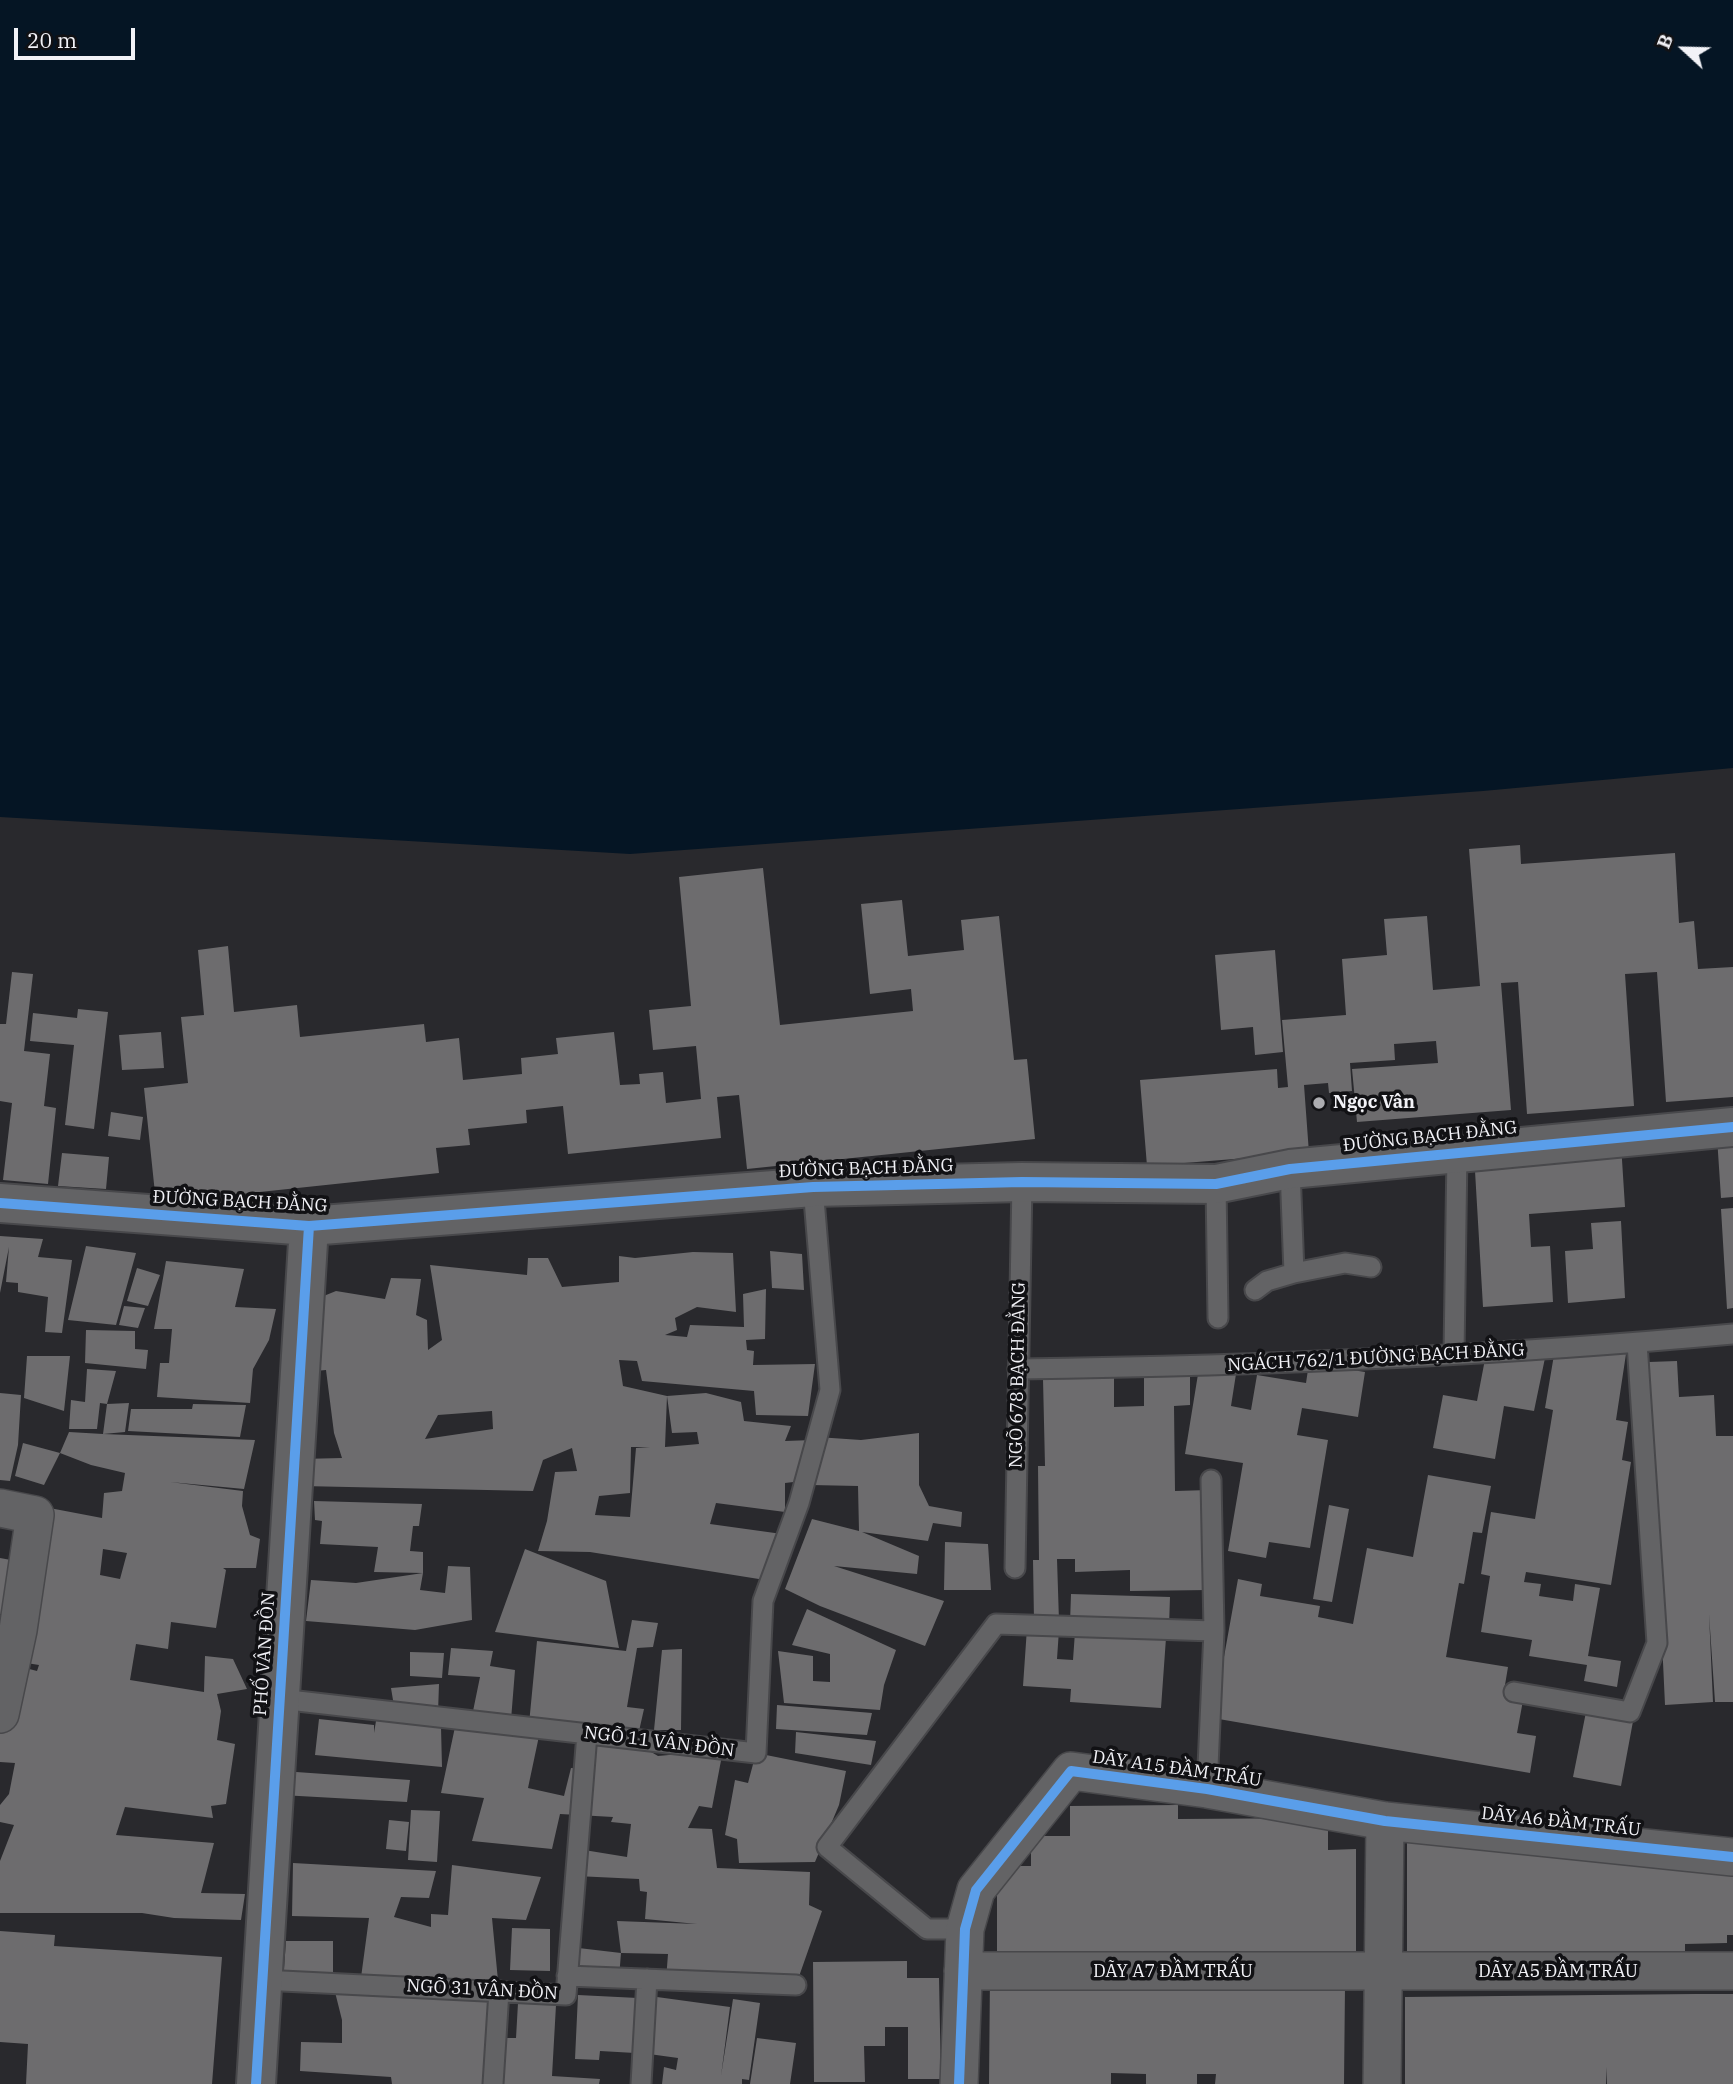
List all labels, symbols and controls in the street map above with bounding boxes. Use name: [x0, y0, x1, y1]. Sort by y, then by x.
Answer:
scale bar: [18, 14, 138, 58]
north arrow: [1649, 14, 1719, 84]
text: 20 m: [27, 26, 77, 54]
text: B: [1651, 30, 1678, 52]
place label: Ngọc Vân: [1333, 1092, 1415, 1114]
marker: Ngọc Vân: [1311, 1095, 1327, 1111]
street label: ĐƯỜNG BẠCH ĐẰNG: [1342, 1117, 1518, 1157]
street label: ĐƯỜNG BẠCH ĐẰNG: [778, 1155, 954, 1183]
street label: ĐƯỜNG BẠCH ĐẰNG: [152, 1187, 328, 1217]
street label: NGÕ 678 BẠCH ĐẰNG: [1006, 1282, 1030, 1468]
street label: NGÁCH 762/1 ĐƯỜNG BẠCH ĐẰNG: [1227, 1339, 1525, 1377]
street label: PHỐ VÂN ĐỒN: [250, 1591, 280, 1717]
street label: NGÕ 11 VÂN ĐỒN: [582, 1722, 736, 1762]
street label: DÃY A15 ĐẦM TRẤU: [1091, 1746, 1263, 1792]
street label: DÃY A6 ĐẦM TRẤU: [1480, 1803, 1642, 1841]
street label: DÃY A7 ĐẦM TRẤU: [1093, 1961, 1253, 1983]
street label: DÃY A5 ĐẦM TRẤU: [1478, 1961, 1638, 1983]
street label: NGÕ 31 VÂN ĐỒN: [406, 1975, 558, 2005]

